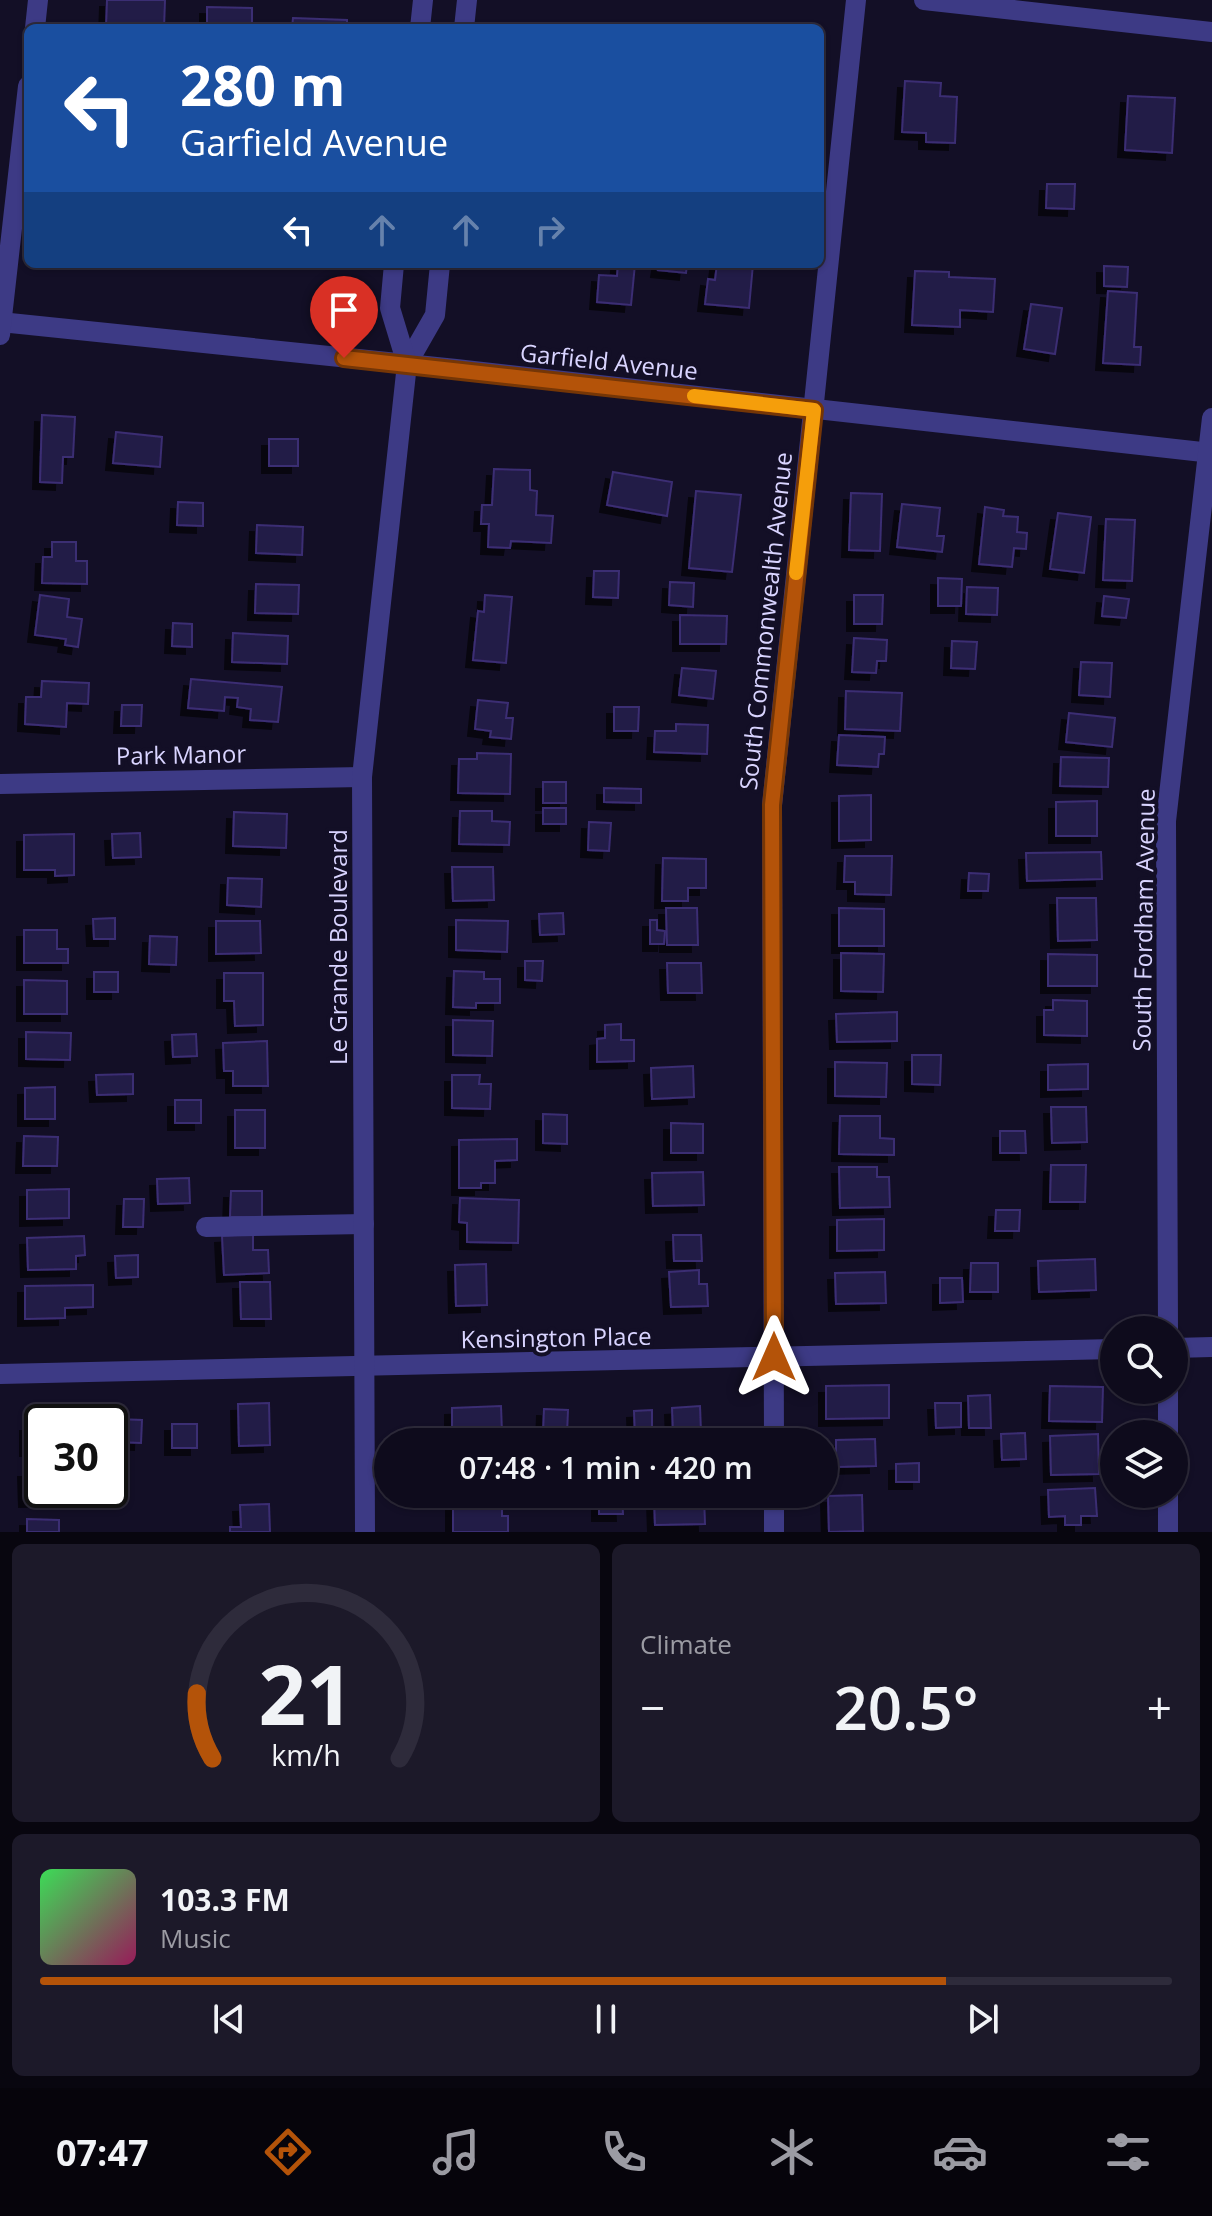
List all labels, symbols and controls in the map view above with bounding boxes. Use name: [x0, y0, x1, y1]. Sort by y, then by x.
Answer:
text: 280 m: [180, 46, 346, 122]
icon: left: [48, 56, 152, 160]
text: Garfield Avenue: [180, 118, 448, 167]
icon: left: [276, 208, 320, 252]
icon: ahead: [360, 208, 404, 252]
icon: ahead: [444, 208, 488, 252]
icon: right: [528, 208, 572, 252]
pin: [310, 276, 378, 358]
icon: arrive: [322, 288, 366, 332]
street label: Garfield Avenue: [518, 335, 700, 387]
street label: South Commonwealth Avenue: [731, 450, 799, 792]
street label: Park Manor: [116, 736, 247, 772]
street label: South Fordham Avenue: [1124, 788, 1162, 1052]
street label: Le Grande Boulevard: [321, 829, 354, 1065]
position arrow: [732, 1315, 816, 1399]
map controls: [1100, 1316, 1188, 1508]
button: search: [1100, 1316, 1188, 1404]
street label: Kensington Place: [460, 1319, 652, 1355]
speed limit sign: 30: [24, 1404, 128, 1508]
button: layers: [1100, 1420, 1188, 1508]
text: 07:48 · 1 min · 420 m: [459, 1447, 753, 1488]
text: Climate: [640, 1626, 732, 1662]
text: 21: [258, 1636, 354, 1749]
text: 20.5°: [833, 1666, 979, 1748]
text: −: [640, 1677, 665, 1737]
text: +: [1147, 1677, 1172, 1737]
text: km/h: [271, 1735, 341, 1774]
text: 103.3 FM: [160, 1879, 290, 1920]
text: Music: [160, 1920, 231, 1956]
icon: previous: [207, 1997, 251, 2041]
icon: pause: [584, 1997, 628, 2041]
icon: next: [961, 1997, 1005, 2041]
icon: directions: [260, 2124, 316, 2180]
icon: music: [428, 2124, 484, 2180]
icon: phone: [596, 2124, 652, 2180]
icon: climate: [764, 2124, 820, 2180]
icon: car: [932, 2124, 988, 2180]
icon: filters: [1100, 2124, 1156, 2180]
text: 07:47: [56, 2128, 149, 2177]

